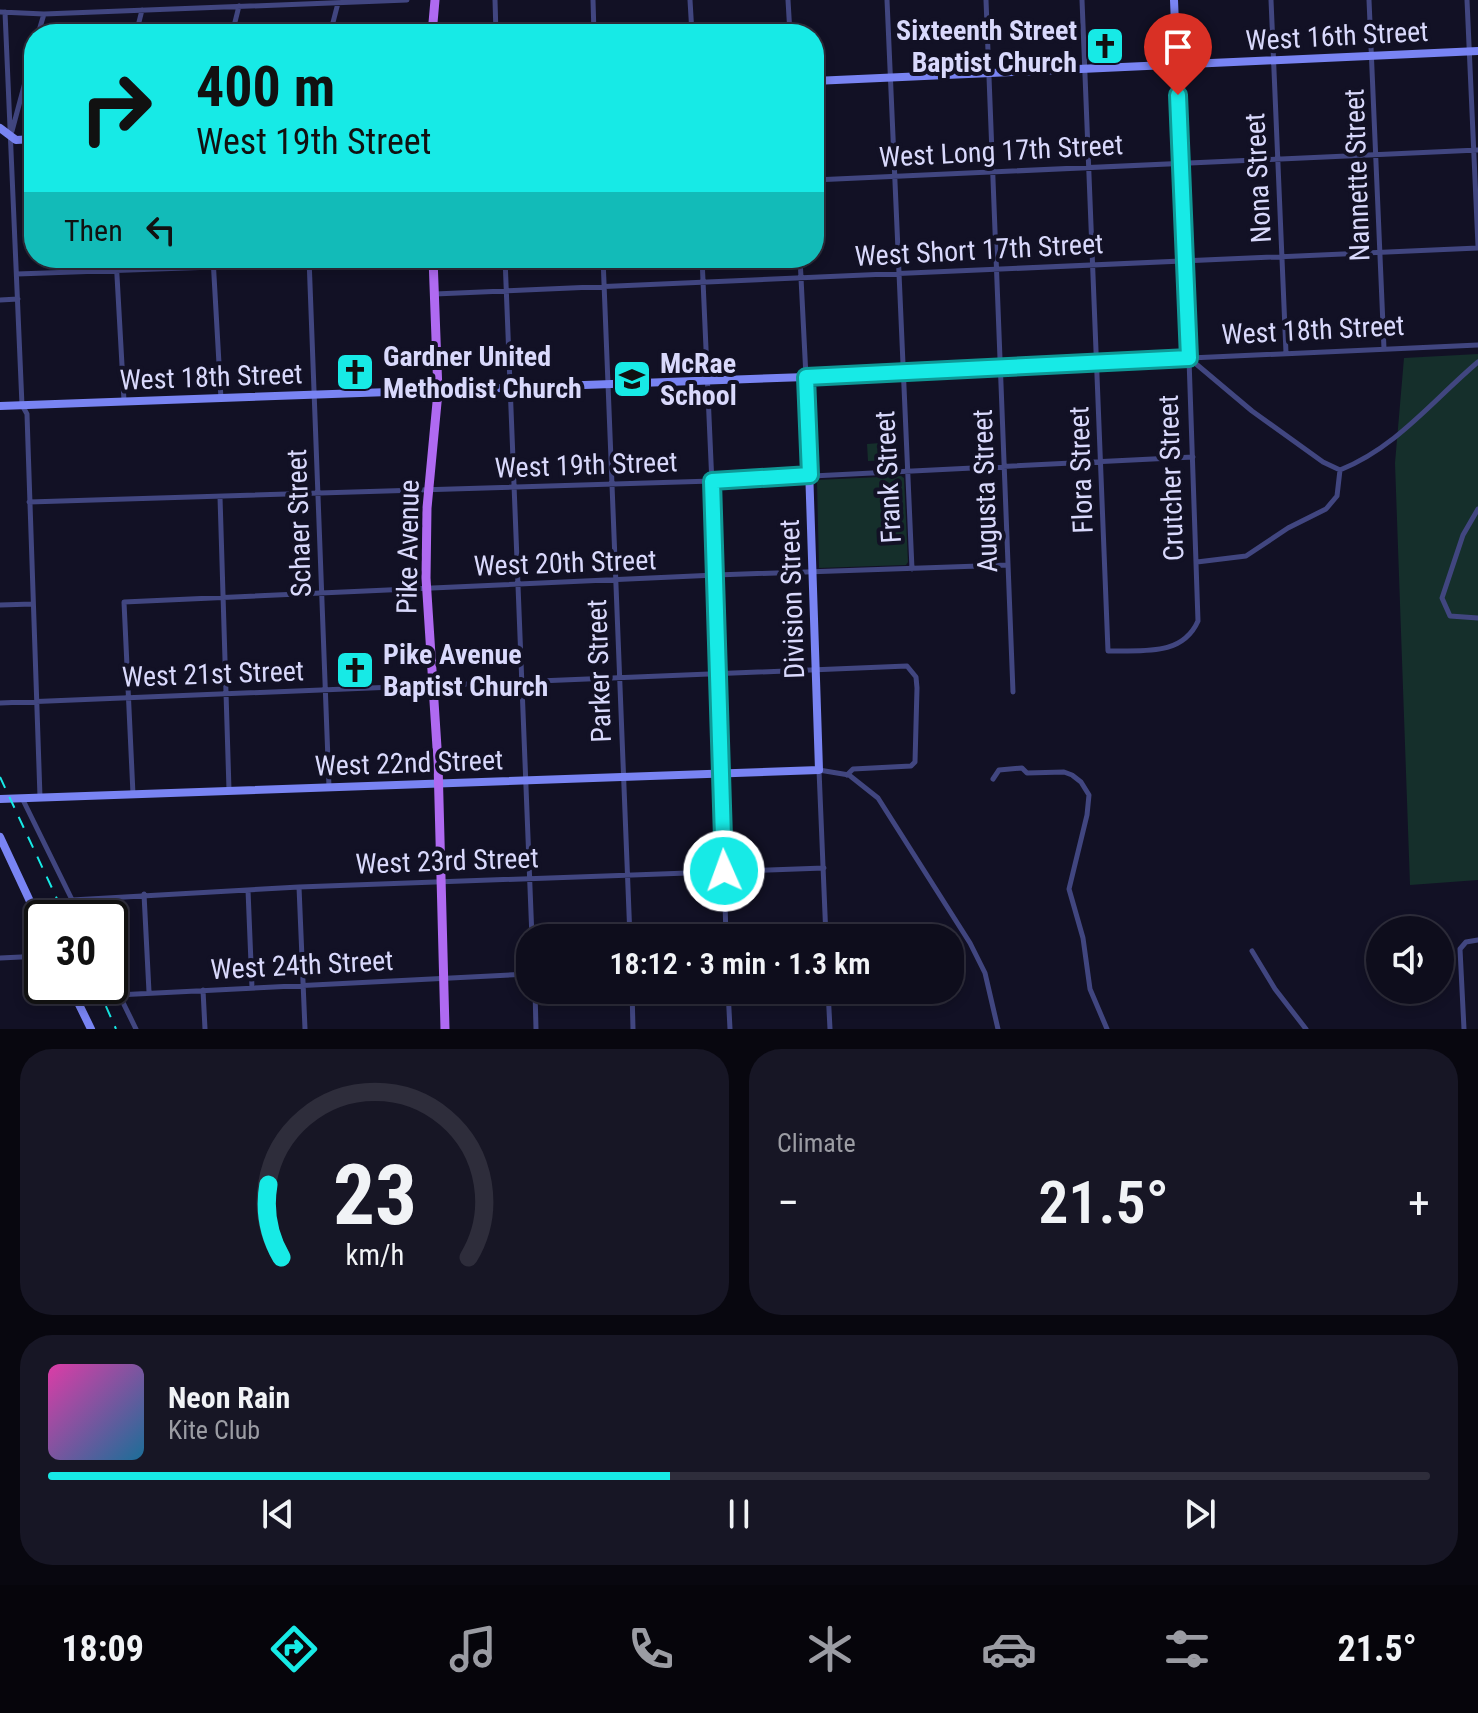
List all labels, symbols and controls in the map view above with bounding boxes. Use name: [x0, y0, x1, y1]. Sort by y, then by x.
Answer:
pin: [1144, 13, 1212, 95]
place label: Sixteenth Street Baptist Church: [896, 14, 1077, 79]
street label: West 16th Street: [1245, 15, 1429, 57]
church icon: Sixteenth Street Baptist Church: [1084, 25, 1126, 67]
icon: arrive: [1156, 25, 1200, 69]
text: 400 m: [196, 54, 335, 120]
icon: right: [64, 56, 168, 160]
street label: Nannette Street: [1337, 88, 1377, 262]
street label: Nona Street: [1238, 112, 1278, 244]
text: West 19th Street: [196, 121, 431, 163]
street label: West Long 17th Street: [878, 128, 1124, 174]
icon: left: [139, 208, 183, 252]
text: Then: [64, 213, 123, 248]
street label: West Short 17th Street: [854, 227, 1104, 273]
street label: West 18th Street: [1221, 309, 1405, 351]
place label: Gardner United Methodist Church: [383, 340, 582, 405]
place label: McRae School: [660, 347, 737, 412]
church icon: Gardner United Methodist Church: [334, 351, 376, 393]
street label: West 18th Street: [119, 357, 303, 397]
school or university icon: McRae School: [611, 358, 653, 400]
street label: Crutcher Street: [1152, 394, 1190, 562]
street label: Flora Street: [1062, 406, 1100, 534]
street label: Augusta Street: [966, 409, 1004, 573]
street label: Frank Street: [868, 410, 908, 544]
street label: West 19th Street: [494, 445, 678, 485]
street label: Schaer Street: [280, 448, 318, 598]
street label: Pike Avenue: [390, 479, 426, 615]
street label: Division Street: [773, 519, 811, 679]
street label: West 20th Street: [473, 543, 657, 583]
street label: Parker Street: [580, 599, 618, 743]
place label: Pike Avenue Baptist Church: [383, 638, 548, 703]
church icon: Pike Avenue Baptist Church: [334, 649, 376, 691]
street label: West 21st Street: [121, 654, 305, 694]
street label: West 22nd Street: [314, 743, 504, 783]
position arrow: [682, 829, 766, 913]
street label: West 23rd Street: [355, 841, 539, 881]
speed limit sign: 30: [24, 900, 128, 1004]
map controls: [1366, 916, 1454, 1004]
button: sound: [1366, 916, 1454, 1004]
street label: West 24th Street: [210, 944, 394, 986]
text: 18:12 · 3 min · 1.3 km: [610, 946, 871, 981]
text: Climate: [777, 1128, 856, 1158]
text: 23: [332, 1147, 417, 1244]
text: 21.5°: [1038, 1167, 1169, 1238]
text: −: [777, 1177, 799, 1229]
text: +: [1408, 1177, 1430, 1229]
text: km/h: [345, 1238, 404, 1272]
text: Neon Rain: [168, 1380, 290, 1415]
text: Kite Club: [168, 1415, 260, 1445]
icon: previous: [256, 1492, 300, 1536]
icon: pause: [717, 1492, 761, 1536]
icon: next: [1178, 1492, 1222, 1536]
icon: directions: [266, 1621, 322, 1677]
icon: music: [445, 1621, 501, 1677]
icon: phone: [623, 1621, 679, 1677]
icon: climate: [802, 1621, 858, 1677]
icon: car: [981, 1621, 1037, 1677]
icon: filters: [1159, 1621, 1215, 1677]
text: 18:09: [61, 1628, 144, 1670]
text: 21.5°: [1338, 1628, 1417, 1670]

